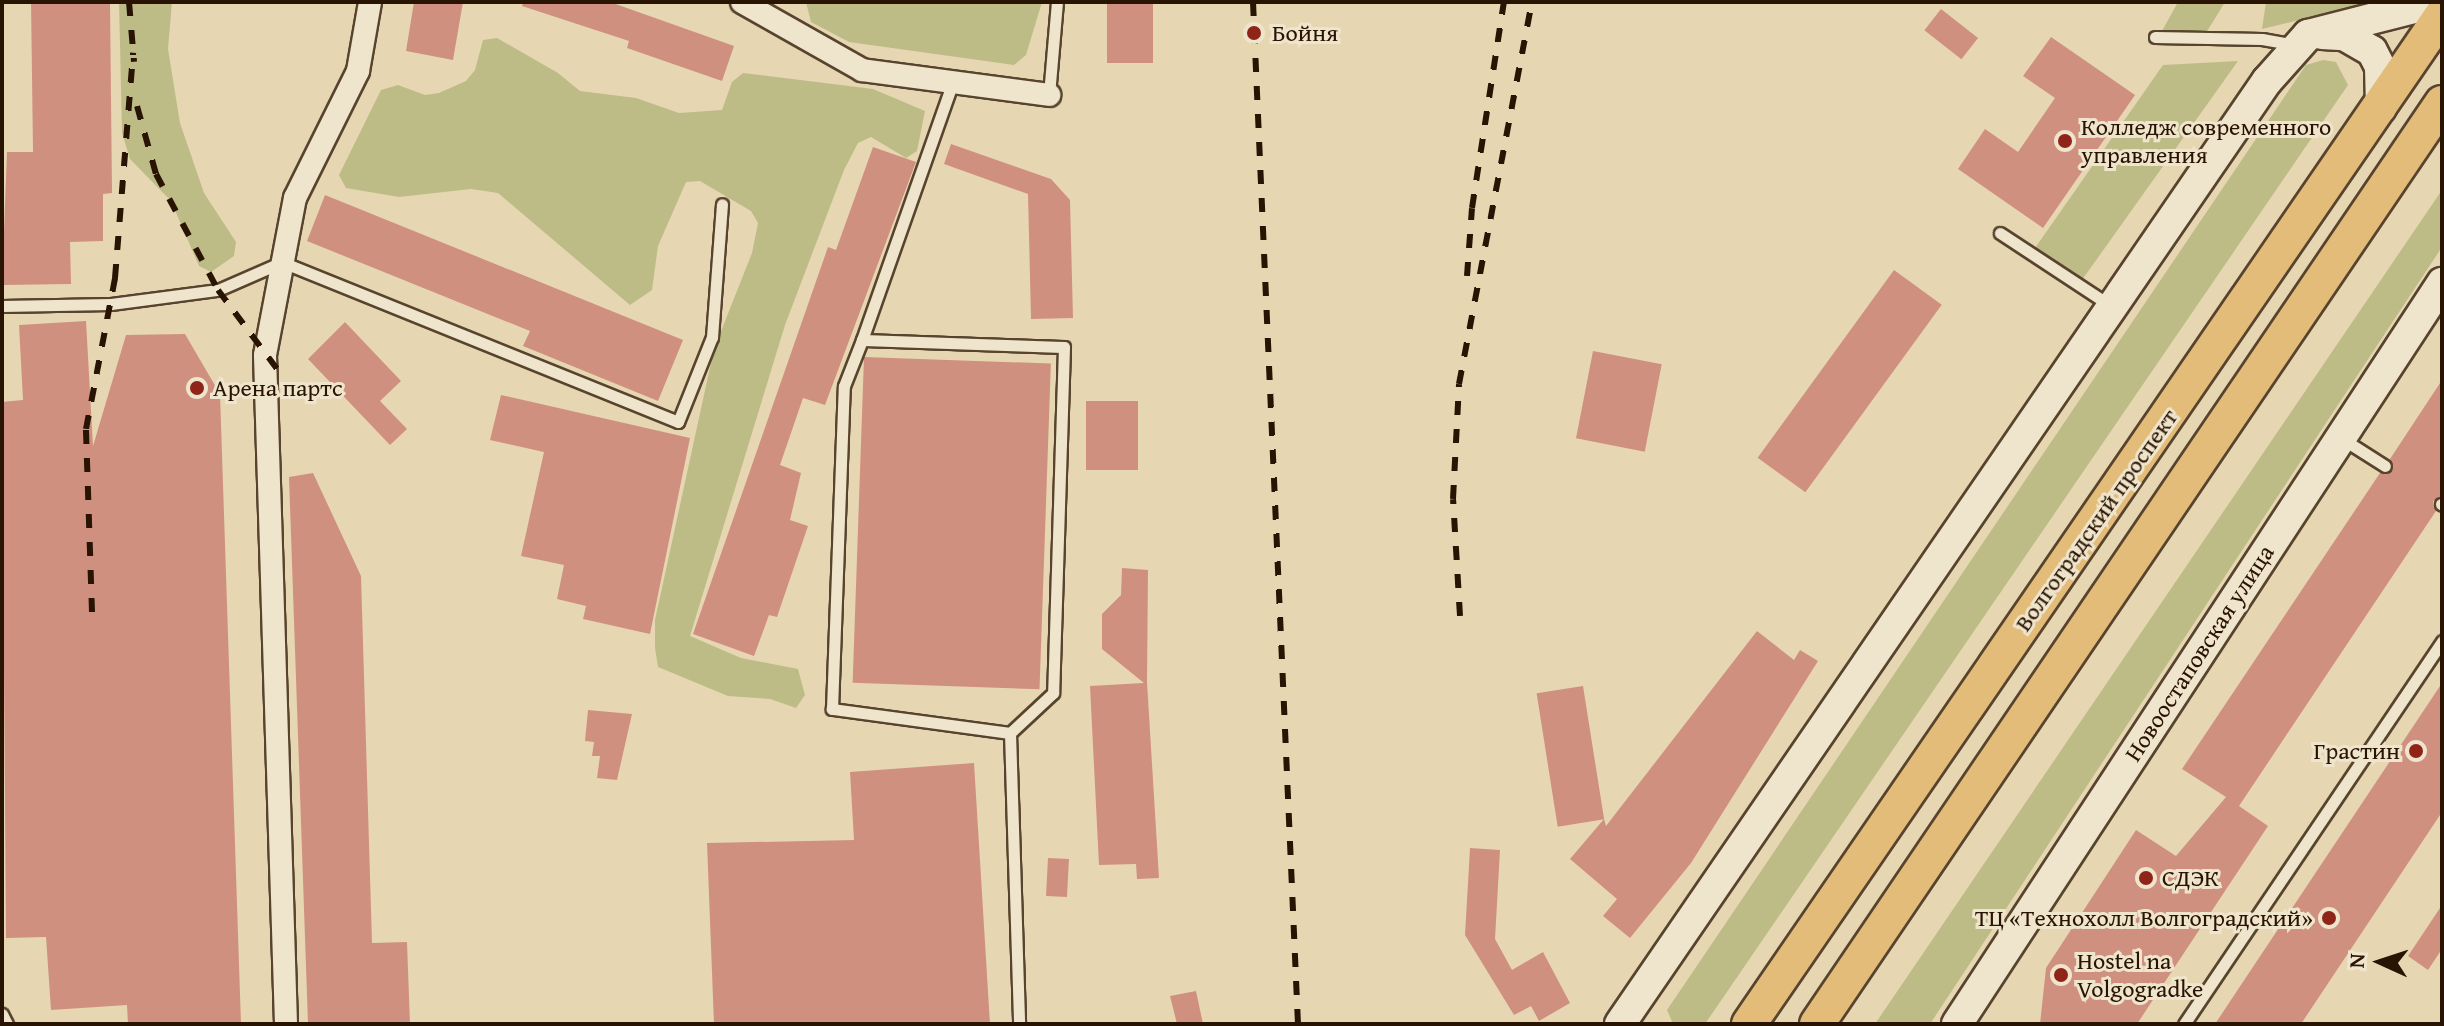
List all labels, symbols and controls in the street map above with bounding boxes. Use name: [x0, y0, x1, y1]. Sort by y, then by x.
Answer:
place label: Бойня: [1272, 19, 1338, 47]
marker: Бойня: [1243, 22, 1265, 44]
place label: Колледж современного управления: [2081, 113, 2331, 169]
marker: Колледж современного управления: [2056, 132, 2074, 150]
place label: Арена партс: [213, 374, 343, 402]
marker: Арена партс: [188, 379, 206, 397]
street label: Волгоградский проспект: [2008, 403, 2184, 637]
street label: Новоостаповская улица: [2118, 539, 2280, 767]
place label: Грастин: [2314, 737, 2400, 765]
marker: Грастин: [2407, 742, 2425, 760]
place label: СДЭК: [2162, 864, 2219, 892]
marker: СДЭК: [2137, 869, 2155, 887]
place label: ТЦ «Технохолл Волгоградский»: [1975, 904, 2313, 932]
marker: ТЦ «Технохолл Волгоградский»: [2320, 909, 2338, 927]
north arrow: [2340, 922, 2420, 1002]
place label: Hostel na Volgogradke: [2077, 947, 2203, 1003]
text: N: [2340, 953, 2372, 969]
marker: Hostel na Volgogradke: [2052, 966, 2070, 984]

